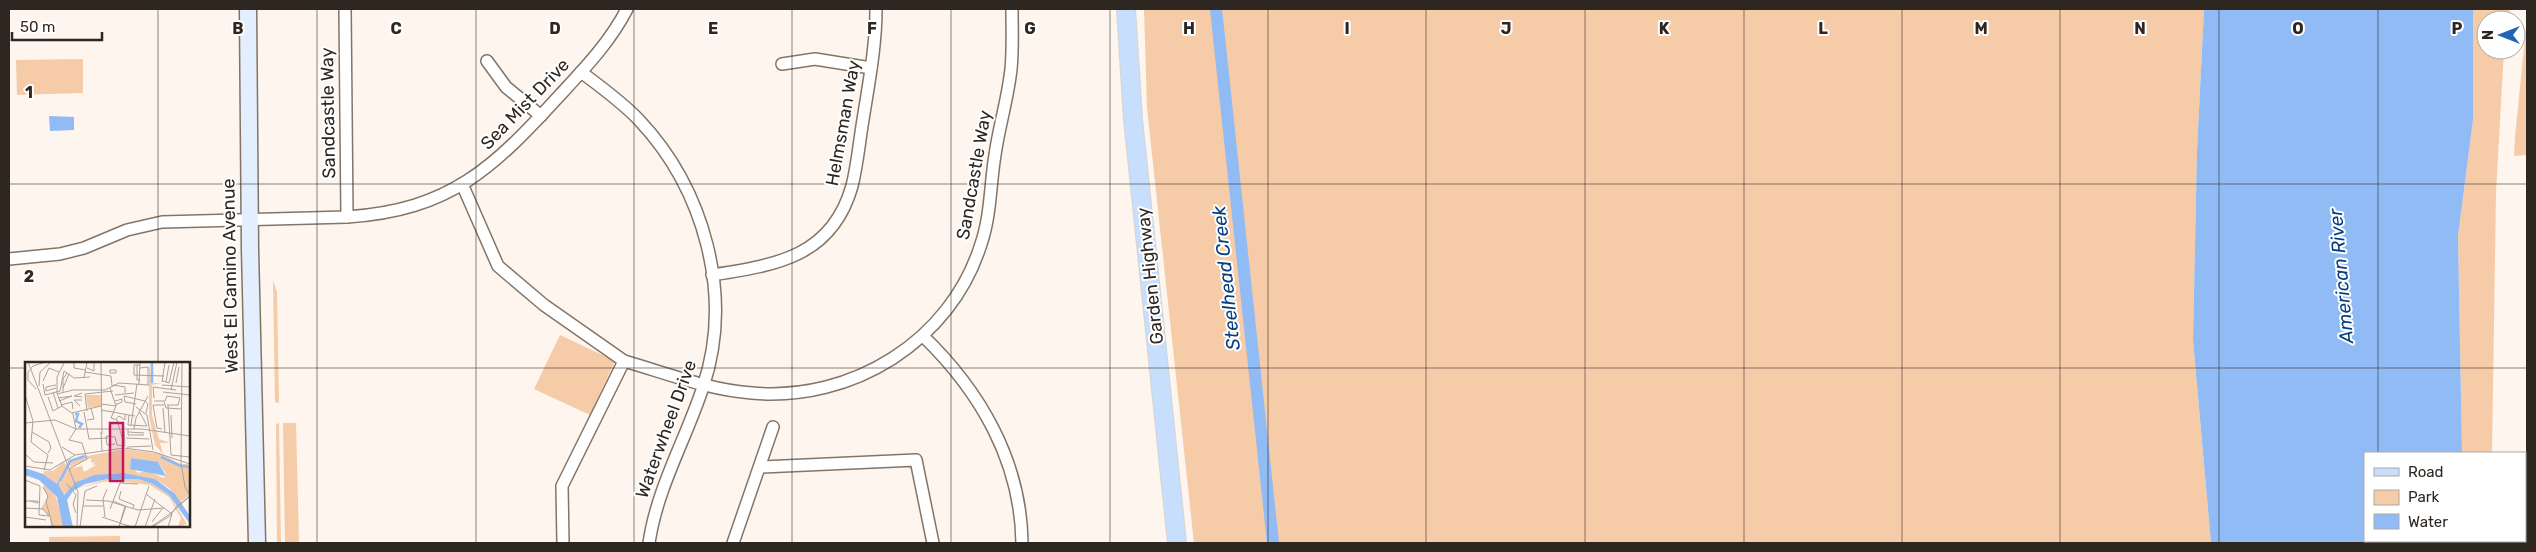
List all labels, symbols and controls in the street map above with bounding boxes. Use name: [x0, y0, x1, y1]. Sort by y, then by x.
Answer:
scale bar: [12, 10, 102, 42]
north arrow: [2476, 10, 2526, 60]
text: 50 m: [20, 18, 55, 36]
text: B: [232, 19, 244, 38]
text: C: [390, 19, 402, 38]
text: D: [549, 19, 561, 38]
text: E: [708, 19, 718, 38]
text: F: [867, 19, 877, 38]
text: G: [1024, 19, 1036, 38]
text: H: [1183, 19, 1195, 38]
text: I: [1344, 19, 1350, 38]
text: J: [1501, 19, 1511, 38]
text: K: [1659, 19, 1670, 38]
text: L: [1818, 19, 1828, 38]
text: M: [1974, 19, 1988, 38]
text: N: [2134, 19, 2146, 38]
text: O: [2292, 19, 2304, 38]
text: P: [2452, 19, 2463, 38]
text: N: [2480, 30, 2497, 40]
street label: Sandcastle Way: [316, 47, 340, 179]
street label: Sea Mist Drive: [476, 54, 574, 154]
street label: Helmsman Way: [821, 58, 865, 188]
text: 1: [25, 83, 33, 102]
street label: Sandcastle Way: [952, 108, 996, 241]
street label: West El Camino Avenue: [217, 178, 243, 374]
water label: Steelhead Creek: [1207, 204, 1245, 351]
street label: Garden Highway: [1132, 206, 1168, 346]
water label: American River: [2324, 207, 2358, 345]
text: 2: [24, 267, 34, 286]
street label: Waterwheel Drive: [631, 357, 701, 501]
inset map: [25, 362, 190, 527]
legend: [2364, 452, 2526, 542]
text: Road: [2408, 463, 2444, 481]
text: Park: [2408, 488, 2439, 506]
text: Water: [2408, 513, 2448, 531]

